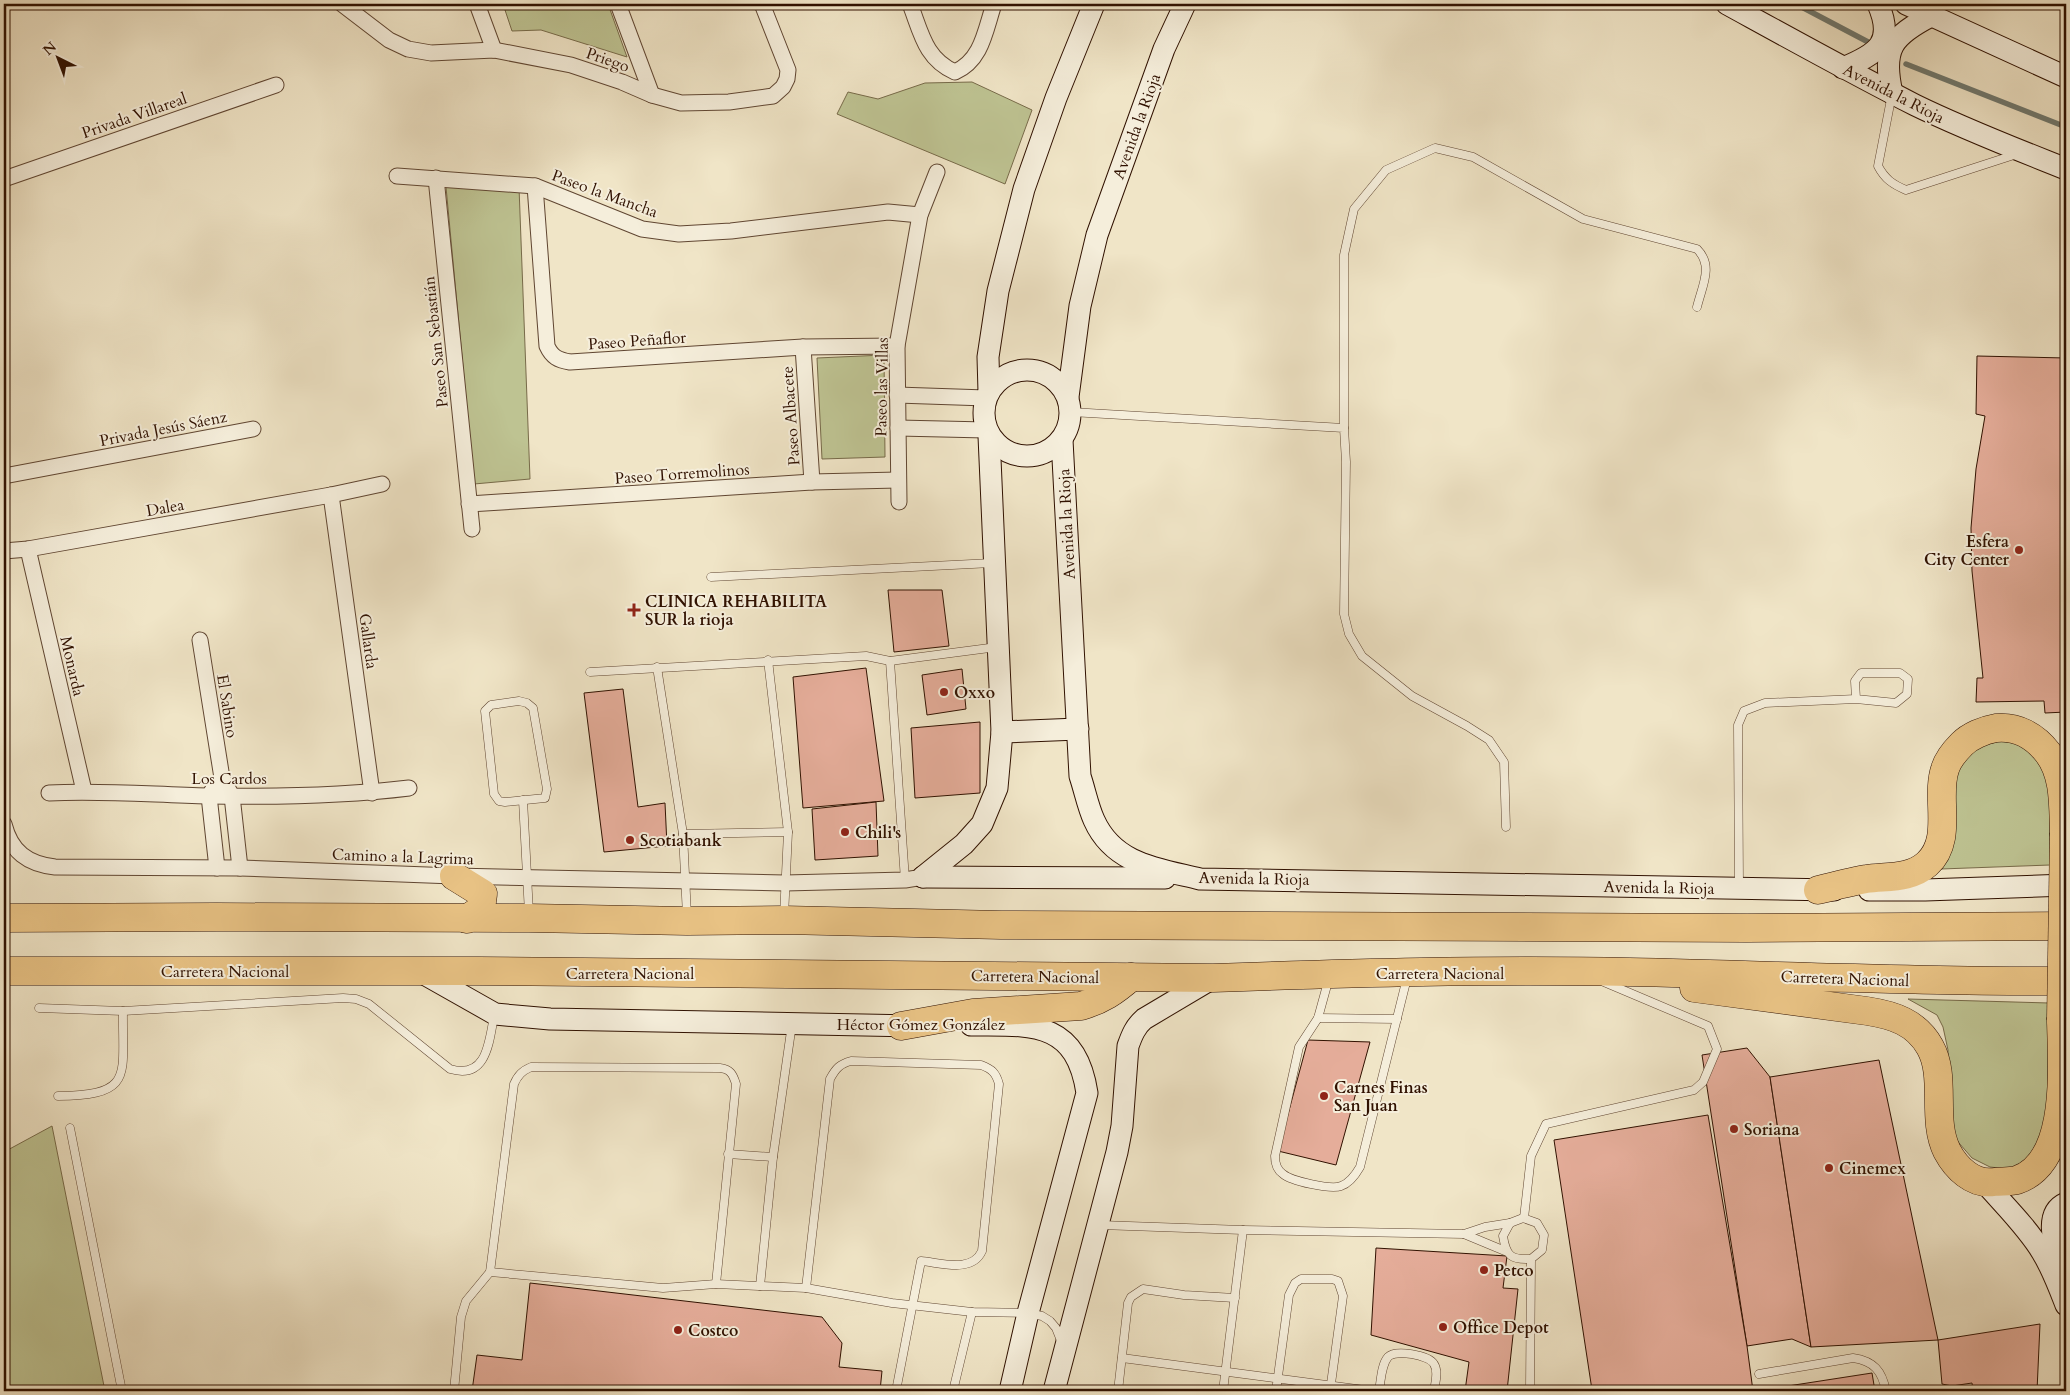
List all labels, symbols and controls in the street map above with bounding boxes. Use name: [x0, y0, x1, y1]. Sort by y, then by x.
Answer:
north arrow: [32, 32, 82, 82]
text: N: [39, 38, 61, 60]
street label: Priego: [583, 42, 633, 78]
street label: Avenida la Rioja: [1839, 59, 1948, 129]
street label: Avenida la Rioja: [1108, 70, 1166, 182]
street label: Privada Villareal: [79, 88, 190, 144]
street label: Paseo la Mancha: [549, 165, 661, 223]
street label: Paseo San Sebastián: [418, 275, 454, 409]
street label: Paseo Peñaflor: [587, 327, 687, 355]
street label: Paseo las Villas: [870, 337, 894, 437]
street label: Paseo Albacete: [777, 365, 805, 466]
street label: Privada Jesús Sáenz: [98, 406, 229, 452]
street label: Paseo Torremolinos: [614, 458, 750, 490]
street label: Avenida la Rioja: [1053, 468, 1081, 580]
street label: Dalea: [144, 494, 186, 522]
place label: Esfera City Center: [1924, 531, 2010, 571]
marker: Esfera City Center: [2013, 544, 2025, 556]
place label: CLINICA REHABILITA SUR la rioja: [645, 591, 827, 631]
marker: CLINICA REHABILITA SUR la rioja: [627, 603, 641, 617]
street label: Gallarda: [353, 612, 383, 670]
street label: Monarda: [54, 634, 90, 698]
street label: El Sabino: [211, 673, 243, 740]
place label: Oxxo: [954, 682, 995, 704]
marker: Oxxo: [938, 686, 950, 698]
street label: Los Cardos: [191, 768, 267, 790]
place label: Chili's: [855, 822, 901, 844]
marker: Chili's: [839, 826, 851, 838]
place label: Scotiabank: [640, 830, 722, 852]
marker: Scotiabank: [624, 834, 636, 846]
street label: Camino a la Lagrima: [332, 844, 474, 870]
street label: Avenida la Rioja: [1198, 867, 1310, 891]
street label: Avenida la Rioja: [1603, 876, 1715, 900]
street label: Carretera Nacional: [161, 961, 289, 983]
street label: Carretera Nacional: [566, 963, 694, 985]
street label: Carretera Nacional: [1376, 963, 1504, 985]
street label: Carretera Nacional: [971, 965, 1099, 989]
street label: Carretera Nacional: [1780, 966, 1910, 992]
street label: Héctor Gómez González: [837, 1014, 1005, 1036]
place label: Carnes Finas San Juan: [1334, 1077, 1428, 1117]
marker: Carnes Finas San Juan: [1318, 1090, 1330, 1102]
place label: Soriana: [1744, 1119, 1799, 1141]
marker: Soriana: [1728, 1123, 1740, 1135]
place label: Cinemex: [1839, 1158, 1906, 1180]
marker: Cinemex: [1823, 1162, 1835, 1174]
place label: Petco: [1494, 1260, 1534, 1282]
marker: Petco: [1478, 1264, 1490, 1276]
place label: Office Depot: [1453, 1317, 1549, 1339]
place label: Costco: [688, 1320, 738, 1342]
marker: Office Depot: [1437, 1321, 1449, 1333]
marker: Costco: [672, 1324, 684, 1336]

